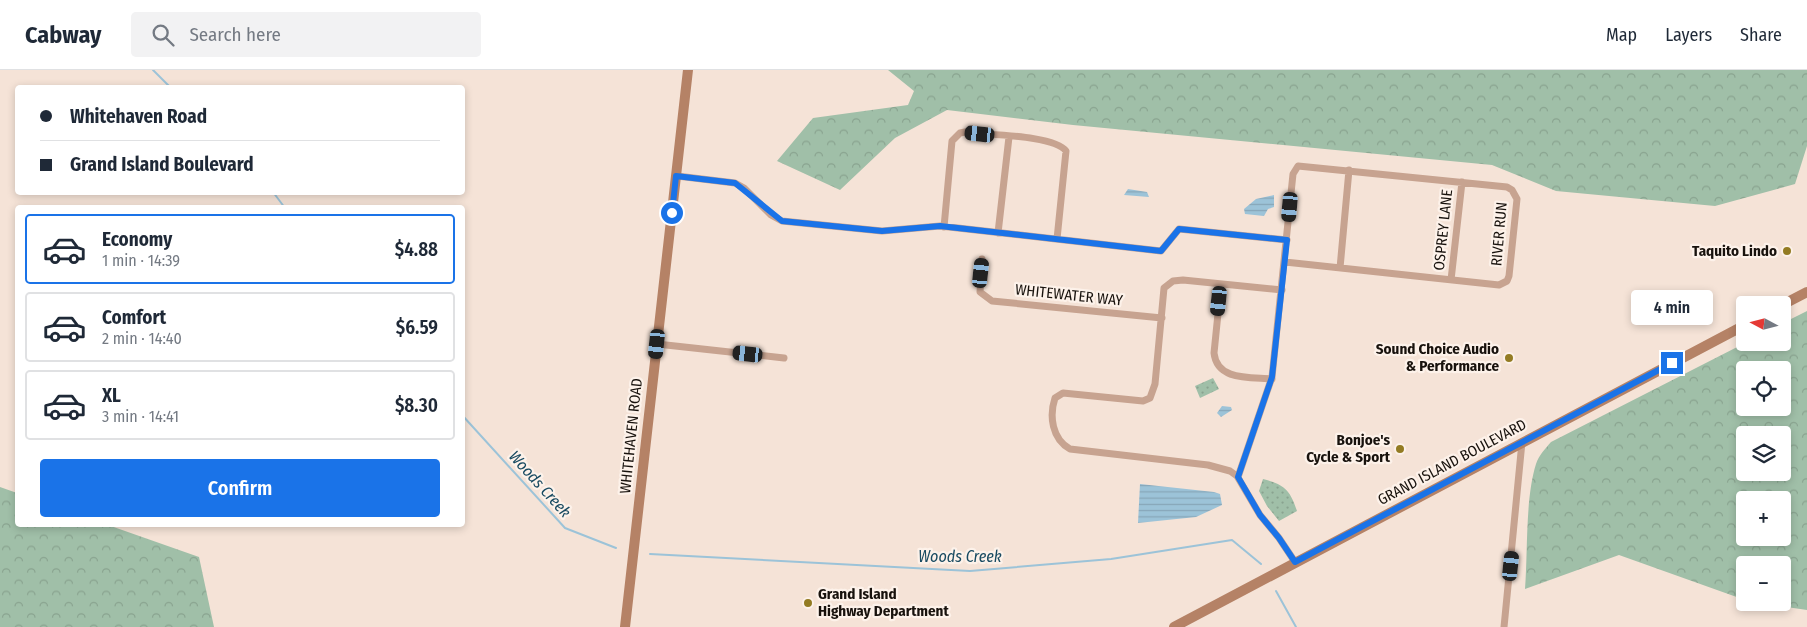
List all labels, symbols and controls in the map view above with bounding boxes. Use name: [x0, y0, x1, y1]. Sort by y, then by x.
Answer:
search box: [131, 12, 481, 57]
text: Cabway: [25, 21, 101, 49]
icon: search: [149, 21, 177, 49]
text: Search here: [189, 23, 281, 46]
text: Map: [1606, 24, 1637, 46]
text: Layers: [1665, 24, 1712, 46]
text: Share: [1740, 24, 1782, 46]
text: Whitehaven Road: [70, 105, 207, 128]
car: [964, 125, 995, 143]
text: Grand Island Boulevard: [70, 153, 254, 176]
street label: OSPREY LANE: [1430, 189, 1456, 271]
car: [1281, 191, 1298, 223]
street label: RIVER RUN: [1487, 201, 1511, 267]
route start: [661, 202, 683, 224]
icon: car: [42, 227, 87, 272]
text: Economy: [102, 228, 172, 251]
text: $4.88: [395, 238, 438, 261]
place label: Taquito Lindo: [1692, 242, 1777, 260]
marker: Taquito Lindo: [1781, 245, 1793, 257]
text: 1 min · 14:39: [102, 251, 180, 270]
car: [971, 257, 990, 289]
street label: WHITEWATER WAY: [1014, 280, 1124, 310]
car: [1209, 285, 1228, 317]
callout: 4 min: [1631, 290, 1713, 326]
north arrow: [1736, 296, 1791, 351]
map controls: [1736, 296, 1791, 611]
text: 4 min: [1654, 298, 1690, 317]
icon: car: [42, 305, 87, 350]
text: Comfort: [102, 306, 166, 329]
text: $6.59: [396, 316, 438, 339]
car: [647, 328, 666, 360]
text: 2 min · 14:40: [102, 329, 182, 348]
place label: Sound Choice Audio & Performance: [1376, 340, 1499, 375]
car: [732, 345, 763, 363]
marker: Sound Choice Audio & Performance: [1503, 352, 1515, 364]
route end: [1661, 352, 1683, 374]
button: locate: [1736, 361, 1791, 416]
street label: WHITEHAVEN ROAD: [616, 377, 646, 495]
icon: car: [42, 383, 87, 428]
text: XL: [102, 384, 121, 407]
text: $8.30: [395, 394, 438, 417]
text: 3 min · 14:41: [102, 407, 179, 426]
street label: GRAND ISLAND BOULEVARD: [1375, 415, 1529, 509]
button: layers: [1736, 426, 1791, 481]
place label: Bonjoe's Cycle & Sport: [1306, 431, 1391, 466]
marker: Bonjoe's Cycle & Sport: [1394, 443, 1406, 455]
water label: Woods Creek: [505, 447, 575, 521]
button: Confirm: [40, 459, 440, 517]
button: +: [1736, 491, 1791, 546]
water label: Woods Creek: [918, 547, 1002, 566]
car: [1501, 550, 1520, 582]
button: −: [1736, 556, 1791, 611]
place label: Grand Island Highway Department: [818, 585, 949, 620]
marker: Grand Island Highway Department: [802, 597, 814, 609]

